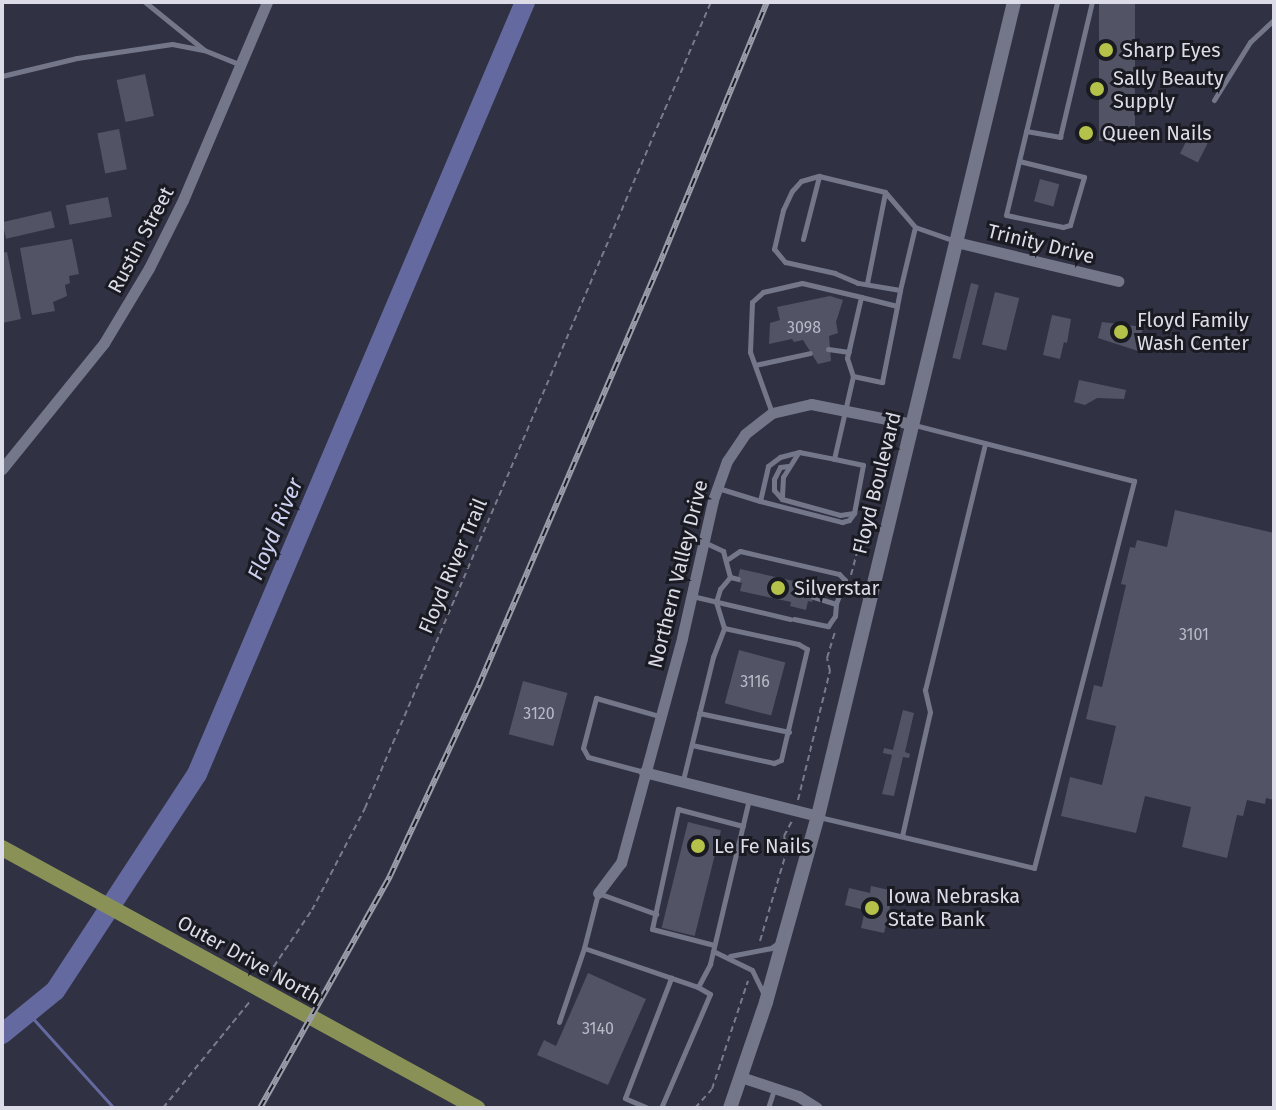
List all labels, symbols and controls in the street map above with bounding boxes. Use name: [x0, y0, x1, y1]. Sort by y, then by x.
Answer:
place label: Sharp Eyes: [1122, 38, 1221, 62]
marker: Sharp Eyes: [1097, 41, 1115, 59]
place label: Sally Beauty Supply: [1113, 66, 1224, 113]
marker: Sally Beauty Supply: [1088, 80, 1106, 98]
place label: Queen Nails: [1102, 121, 1212, 145]
marker: Queen Nails: [1077, 124, 1095, 142]
street label: Rustin Street: [103, 183, 179, 297]
street label: Trinity Drive: [985, 219, 1097, 269]
place label: Floyd Family Wash Center: [1137, 308, 1249, 355]
house number: 3098: [787, 318, 821, 338]
marker: Floyd Family Wash Center: [1112, 323, 1130, 341]
street label: Floyd Boulevard: [848, 409, 906, 557]
water label: Floyd River: [242, 474, 308, 584]
street label: Northern Valley Drive: [643, 477, 713, 671]
street label: Floyd River Trail: [414, 495, 492, 637]
place label: Silverstar: [794, 576, 879, 600]
marker: Silverstar: [769, 579, 787, 597]
house number: 3101: [1179, 625, 1209, 645]
house number: 3116: [740, 672, 770, 692]
house number: 3120: [523, 704, 555, 724]
place label: Le Fe Nails: [714, 834, 810, 858]
marker: Le Fe Nails: [689, 837, 707, 855]
place label: Iowa Nebraska State Bank: [888, 884, 1020, 931]
marker: Iowa Nebraska State Bank: [863, 899, 881, 917]
street label: Outer Drive North: [173, 911, 325, 1009]
house number: 3140: [582, 1019, 614, 1039]

